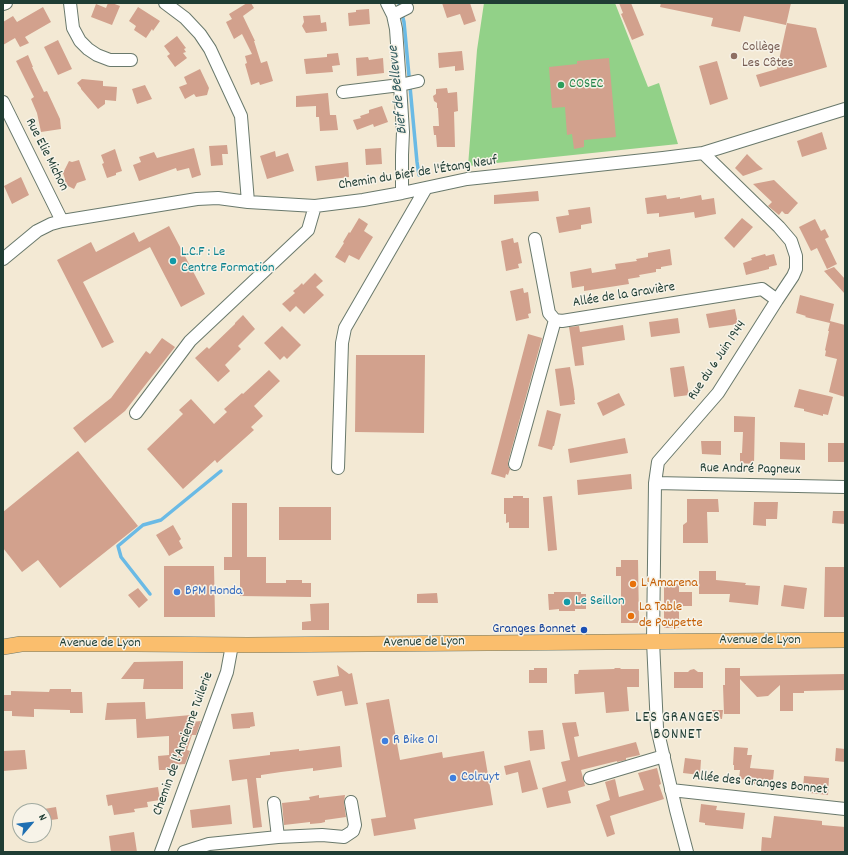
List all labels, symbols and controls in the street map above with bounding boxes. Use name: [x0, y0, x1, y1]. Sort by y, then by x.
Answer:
place label: Collège Les Côtes: [742, 40, 793, 72]
water label: Bief de Bellevue: [385, 45, 413, 135]
marker: Collège Les Côtes: [729, 51, 739, 61]
place label: COSEC: [569, 77, 603, 93]
marker: COSEC: [556, 80, 566, 90]
street label: Rue Elie Michon: [21, 116, 71, 194]
street label: Chemin du Bief de l'Étang Neuf: [337, 153, 499, 195]
place label: L.C.F : Le Centre Formation: [181, 245, 275, 278]
marker: L.C.F : Le Centre Formation: [168, 256, 178, 266]
street label: Allée de la Gravière: [572, 280, 676, 312]
street label: Rue du 6 Juin 1944: [685, 318, 751, 404]
street label: Rue André Pagneux: [700, 461, 800, 479]
place label: L'Amarena: [641, 576, 698, 592]
marker: L'Amarena: [628, 579, 638, 589]
place label: BPM Honda: [185, 584, 242, 600]
marker: BPM Honda: [172, 587, 182, 597]
place label: Le Seillon: [575, 594, 624, 610]
marker: Le Seillon: [562, 597, 572, 607]
place label: La Table de Poupette: [639, 600, 703, 632]
marker: La Table de Poupette: [626, 611, 636, 621]
place label: Granges Bonnet: [492, 622, 576, 638]
marker: Granges Bonnet: [579, 625, 589, 635]
street label: Avenue de Lyon: [719, 633, 801, 649]
street label: Avenue de Lyon: [383, 634, 465, 652]
street label: Avenue de Lyon: [59, 636, 141, 652]
street label: Chemin de l'Ancienne Tuilerie: [150, 670, 218, 818]
district label: LES GRANGES BONNET: [635, 710, 721, 745]
place label: R Bike 01: [393, 733, 438, 749]
marker: R Bike 01: [380, 736, 390, 746]
street label: Allée des Granges Bonnet: [692, 769, 828, 799]
place label: Colruyt: [461, 770, 500, 786]
marker: Colruyt: [448, 773, 458, 783]
north arrow: [12, 803, 52, 843]
text: N: [33, 812, 50, 824]

